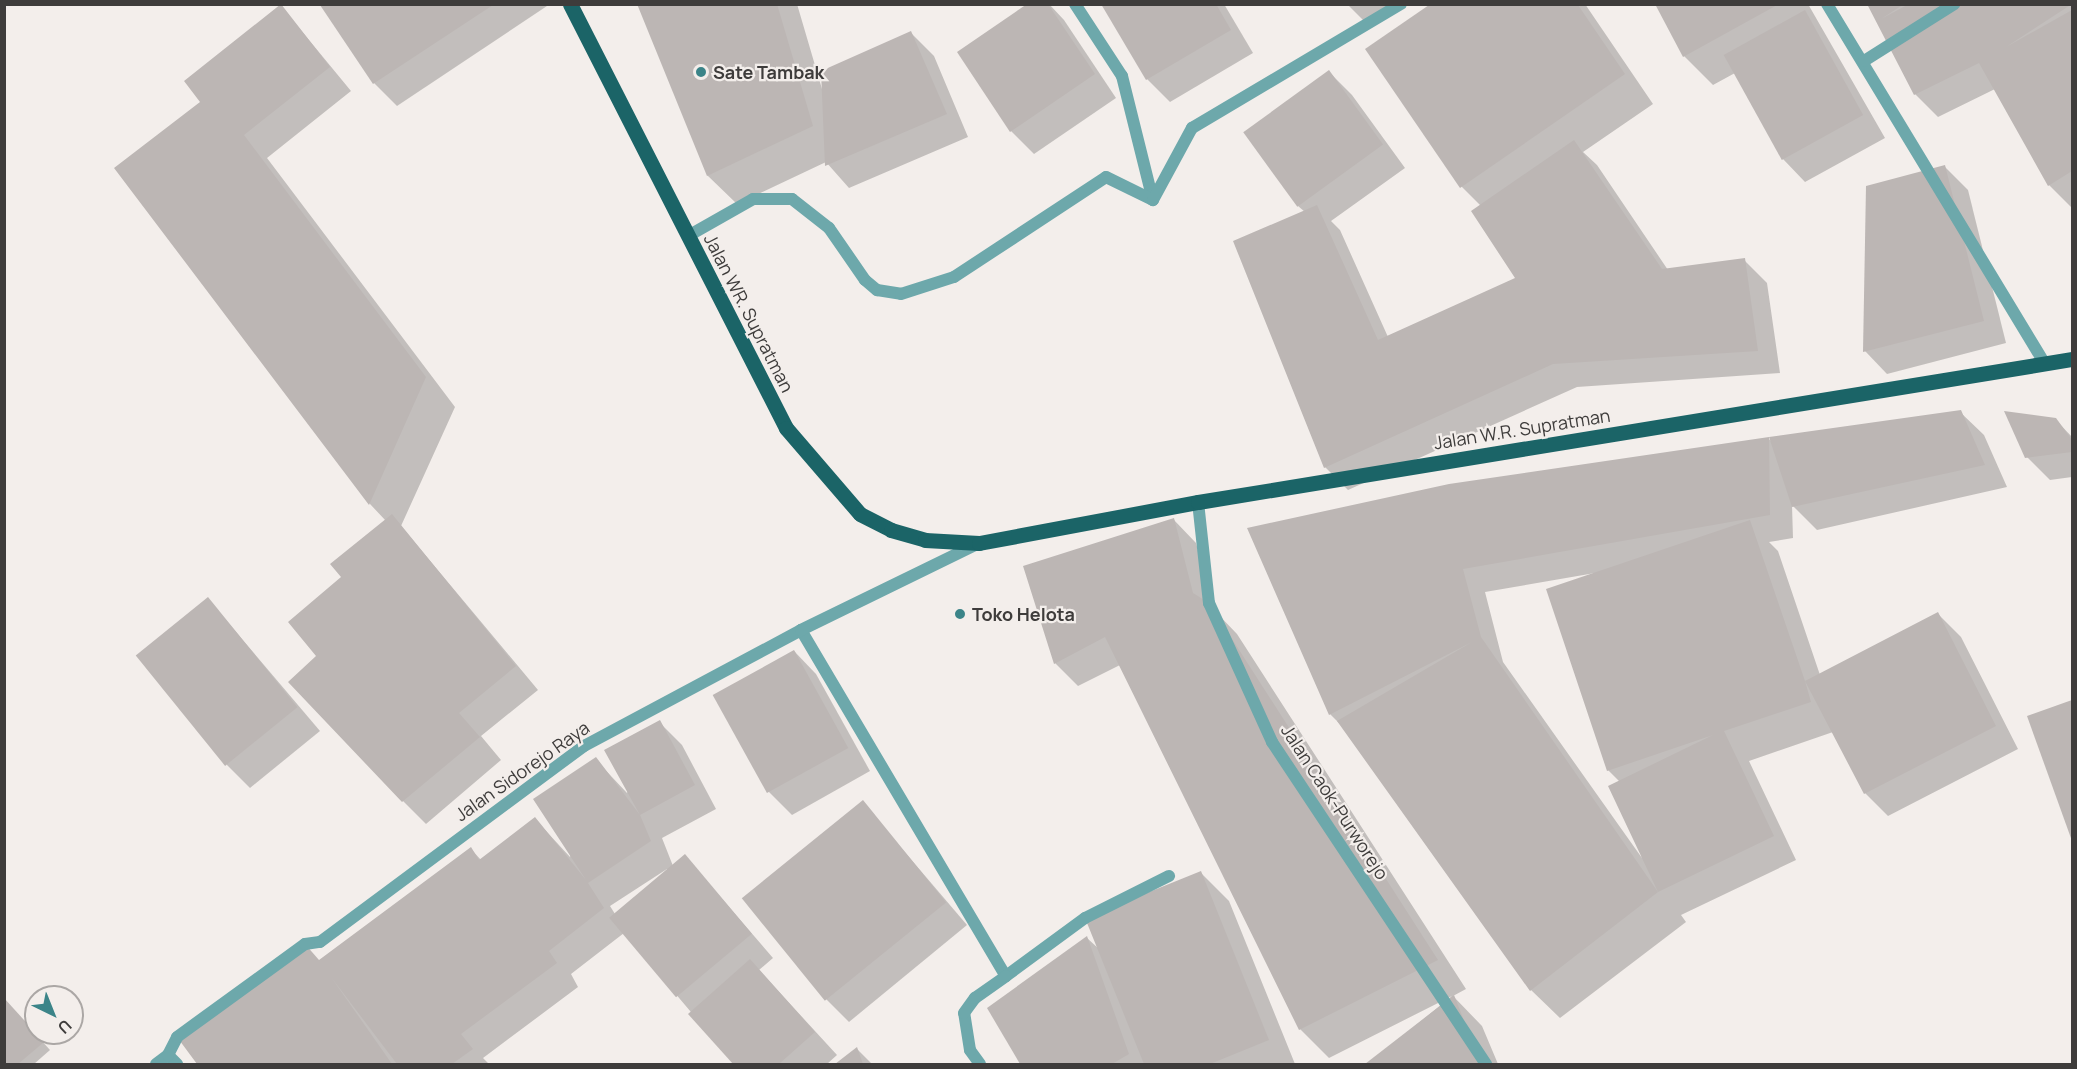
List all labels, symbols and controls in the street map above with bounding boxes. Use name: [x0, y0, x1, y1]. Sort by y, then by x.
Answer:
place label: Sate Tambak: [713, 61, 824, 83]
marker: Sate Tambak: [694, 65, 708, 79]
street label: Jalan WR. Supratman: [700, 230, 798, 396]
street label: Jalan W.R. Supratman: [1432, 404, 1612, 454]
place label: Toko Helota: [972, 603, 1075, 625]
marker: Toko Helota: [953, 607, 967, 621]
street label: Jalan Sidorejo Raya: [451, 717, 593, 825]
street label: Jalan Caok-Purworejo: [1277, 720, 1393, 884]
north arrow: [24, 985, 84, 1045]
text: U: [53, 1015, 77, 1039]

